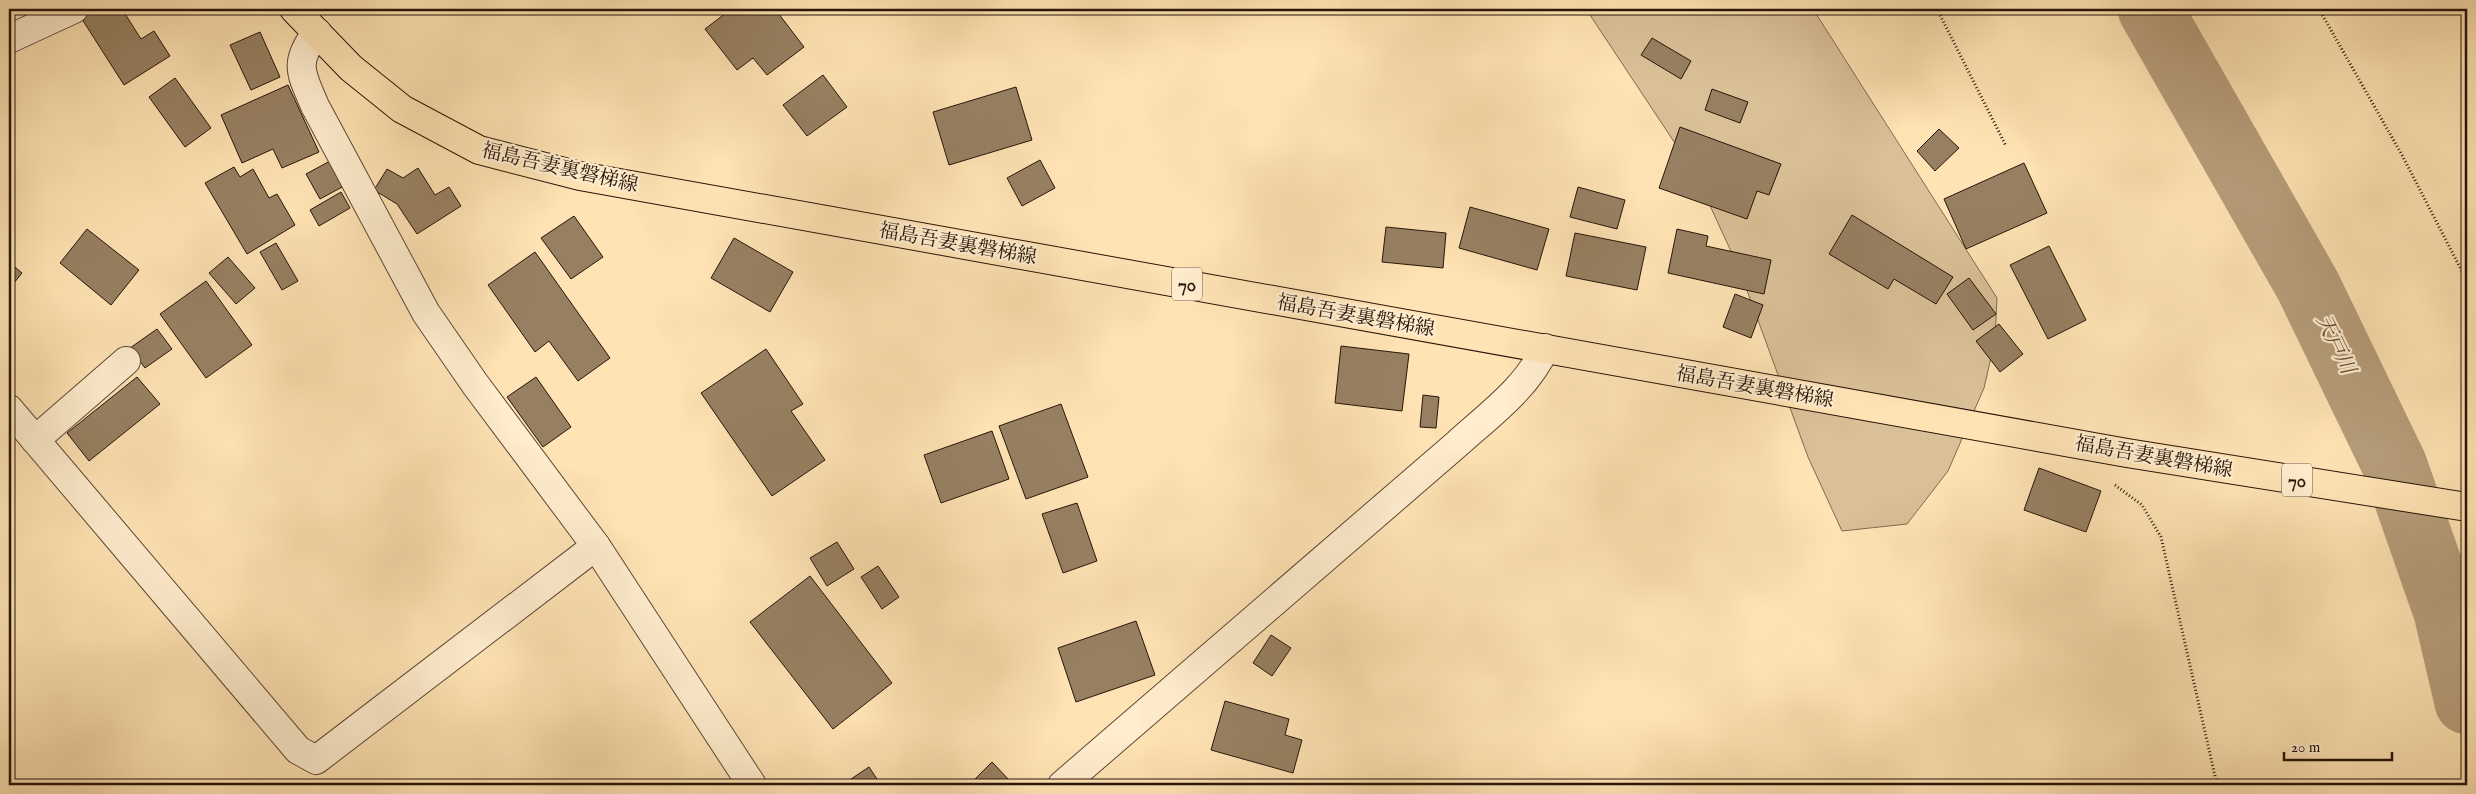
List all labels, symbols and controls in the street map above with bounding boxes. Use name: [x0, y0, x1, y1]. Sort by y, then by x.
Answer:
street label: 福島吾妻裏磐梯線: [479, 138, 640, 199]
street label: 福島吾妻裏磐梯線: [877, 218, 1039, 271]
road number: 70: [1172, 268, 1202, 300]
street label: 福島吾妻裏磐梯線: [1275, 290, 1437, 343]
water label: 天戸川: [2309, 310, 2361, 381]
street label: 福島吾妻裏磐梯線: [1674, 361, 1836, 414]
street label: 福島吾妻裏磐梯線: [2073, 431, 2235, 484]
road number: 70: [2282, 464, 2312, 496]
scale bar: [2284, 729, 2391, 761]
text: 20 m: [2291, 738, 2321, 757]

